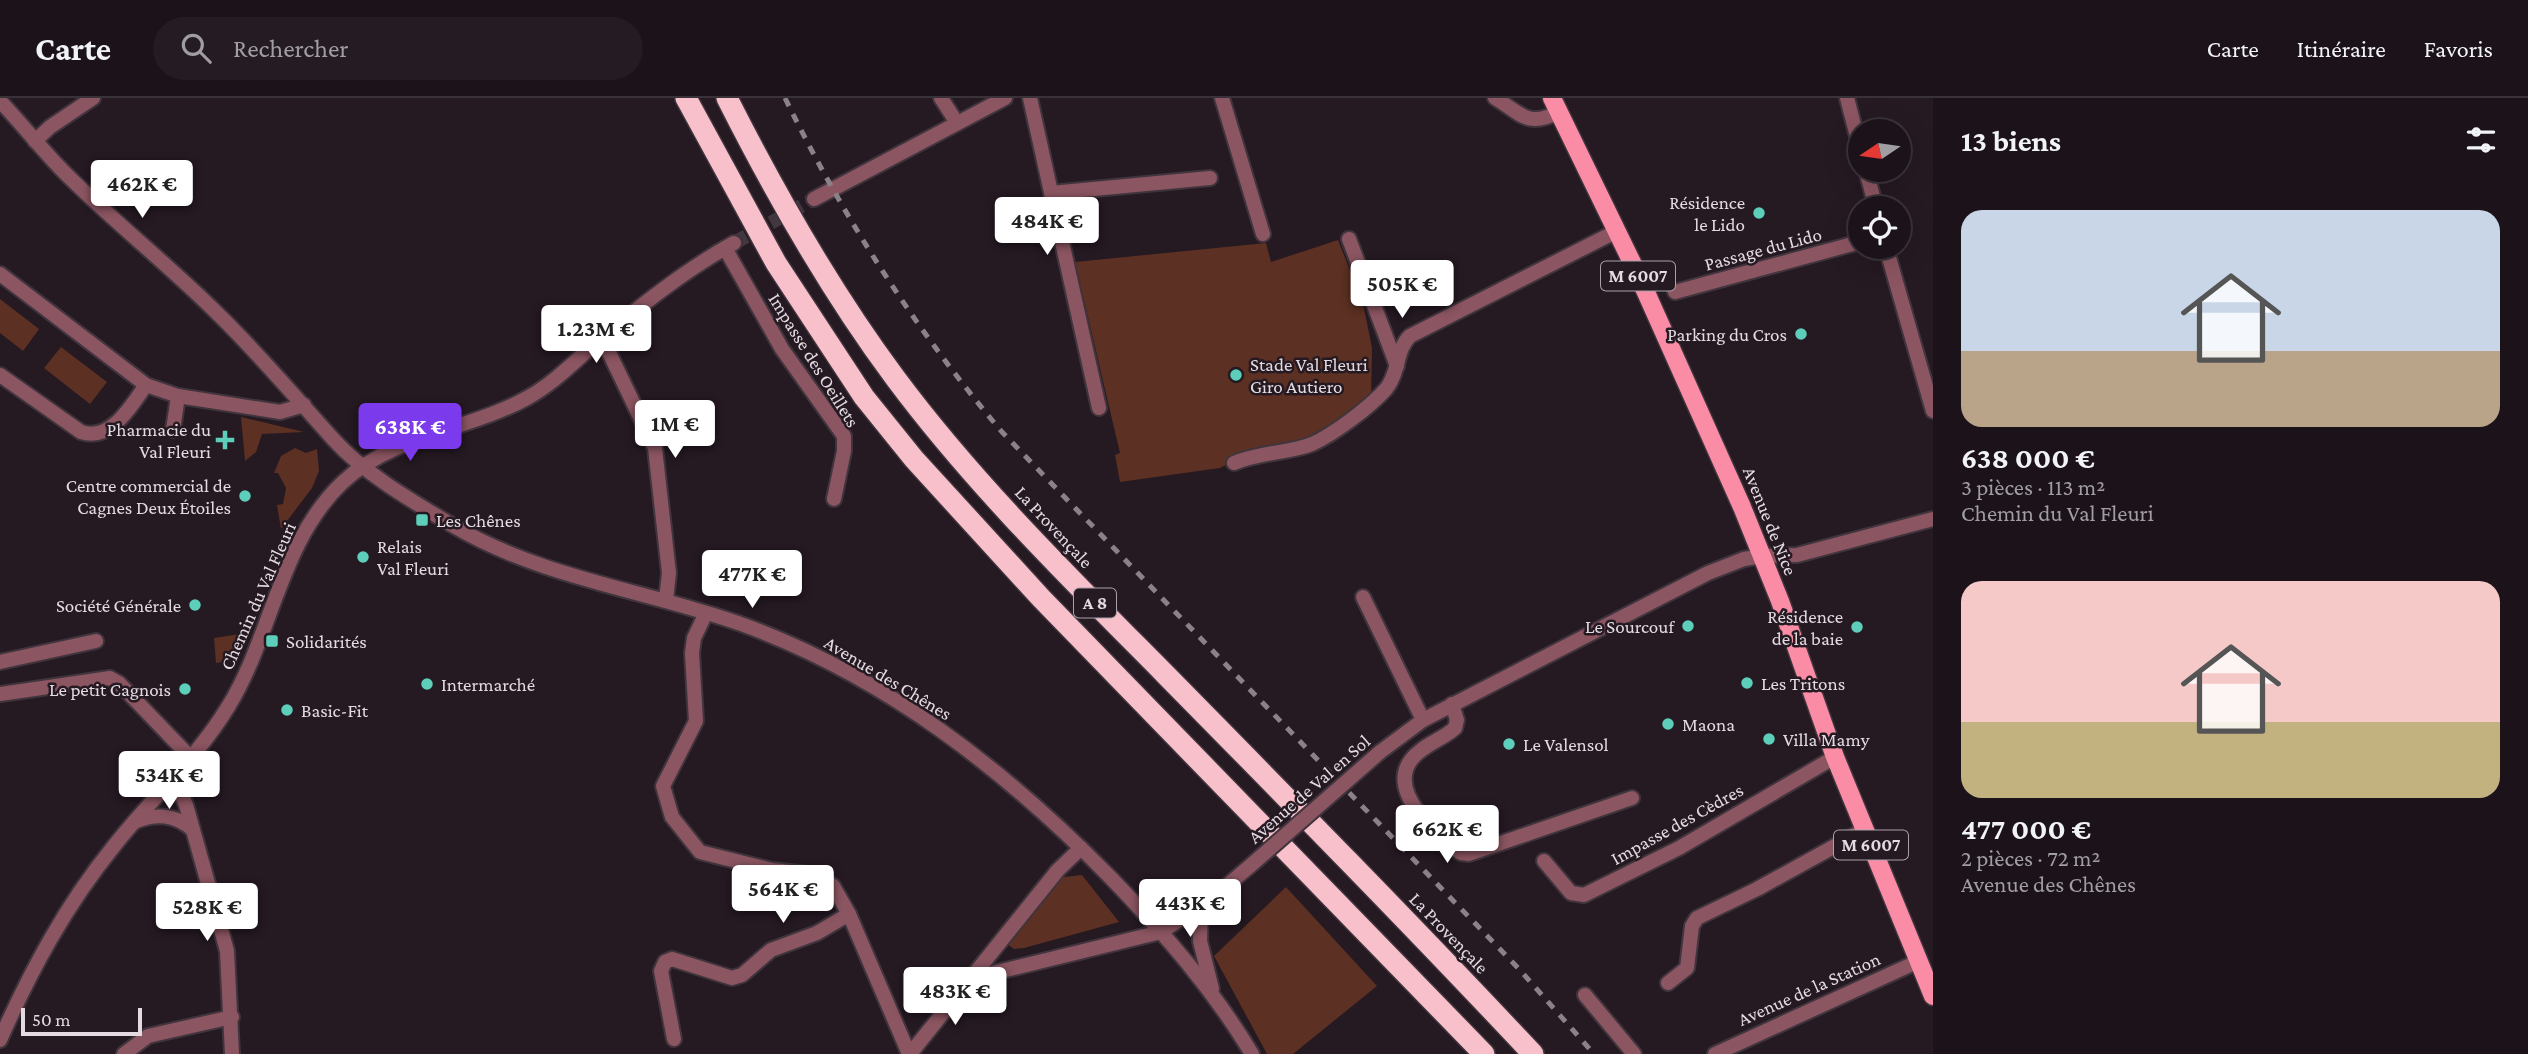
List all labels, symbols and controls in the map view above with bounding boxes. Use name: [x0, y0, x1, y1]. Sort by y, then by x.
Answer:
search box: [153, 17, 643, 80]
icon: search: [177, 29, 215, 67]
text: Carte: [35, 30, 111, 67]
text: Rechercher: [233, 34, 349, 63]
text: Carte: [2207, 35, 2259, 62]
text: Itinéraire: [2297, 35, 2386, 62]
text: Favoris: [2424, 35, 2493, 62]
north arrow: [1848, 119, 1911, 182]
map controls: [1848, 119, 1911, 259]
icon: filters: [2462, 121, 2500, 159]
text: 13 biens: [1961, 124, 2061, 157]
pin: 462K €: [85, 160, 199, 220]
text: 462K €: [107, 170, 177, 196]
place label: Résidence le Lido: [1669, 192, 1745, 235]
button: locate: [1848, 196, 1911, 259]
pin: 484K €: [990, 198, 1104, 257]
marker: Résidence le Lido: [1751, 205, 1767, 221]
text: 484K €: [1011, 207, 1083, 233]
street label: Passage du Lido: [1702, 223, 1824, 275]
icon: home: [2168, 255, 2294, 381]
pin: 505K €: [1345, 260, 1459, 320]
road number: M 6007: [1601, 261, 1675, 290]
text: 505K €: [1367, 270, 1437, 296]
street label: Impasse des Oeillets: [764, 289, 864, 431]
pin: 1.23M €: [531, 306, 661, 365]
text: 1.23M €: [557, 315, 635, 341]
place label: Parking du Cros: [1667, 324, 1787, 345]
marker: Parking du Cros: [1793, 326, 1809, 342]
place label: Stade Val Fleuri Giro Autiero: [1250, 354, 1368, 397]
marker: Stade Val Fleuri Giro Autiero: [1228, 367, 1244, 383]
pin: 1M €: [634, 400, 716, 460]
pin: 638K €: [353, 404, 467, 463]
text: 1M €: [651, 410, 699, 436]
text: 638K €: [375, 413, 446, 439]
place label: Pharmacie du Val Fleuri: [107, 419, 211, 462]
marker: Pharmacie du Val Fleuri: [217, 432, 233, 448]
text: 638 000 €: [1961, 441, 2095, 474]
street label: Avenue de Nice: [1739, 464, 1801, 578]
text: 3 pièces · 113 m²: [1961, 474, 2105, 500]
place label: Centre commercial de Cagnes Deux Étoiles: [66, 475, 231, 518]
street label: La Provençale: [1011, 482, 1097, 572]
marker: Centre commercial de Cagnes Deux Étoiles: [237, 488, 253, 504]
text: Chemin du Val Fleuri: [1961, 500, 2154, 526]
place label: Les Chênes: [436, 510, 521, 531]
marker: Les Chênes: [414, 512, 430, 528]
street label: Chemin du Val Fleuri: [216, 519, 300, 673]
place label: Relais Val Fleuri: [377, 536, 449, 579]
marker: Relais Val Fleuri: [355, 549, 371, 565]
pin: 477K €: [695, 550, 809, 610]
text: 477K €: [718, 560, 786, 586]
road number: A 8: [1074, 588, 1116, 618]
place label: Société Générale: [56, 595, 181, 616]
marker: Société Générale: [187, 597, 203, 613]
place label: Résidence de la baie: [1767, 606, 1843, 649]
place label: Le Sourcouf: [1585, 616, 1675, 637]
marker: Le Sourcouf: [1680, 618, 1696, 634]
marker: Résidence de la baie: [1849, 619, 1865, 635]
icon: home: [2168, 626, 2294, 752]
place label: Solidarités: [286, 631, 367, 652]
street label: Avenue des Chênes: [821, 632, 955, 724]
marker: Solidarités: [264, 633, 280, 649]
place label: Les Tritons: [1761, 673, 1845, 694]
place label: Intermarché: [441, 674, 535, 695]
marker: Les Tritons: [1739, 675, 1755, 691]
marker: Intermarché: [419, 676, 435, 692]
place label: Le petit Cagnois: [49, 679, 171, 700]
marker: Le petit Cagnois: [177, 681, 193, 697]
place label: Basic-Fit: [301, 700, 369, 721]
marker: Basic-Fit: [279, 702, 295, 718]
place label: Maona: [1682, 714, 1735, 735]
marker: Maona: [1660, 716, 1676, 732]
place label: Villa Mamy: [1783, 729, 1870, 750]
street label: Avenue de Val en Sol: [1244, 730, 1374, 848]
marker: Villa Mamy: [1761, 731, 1777, 747]
place label: Le Valensol: [1523, 734, 1609, 755]
marker: Le Valensol: [1501, 736, 1517, 752]
pin: 534K €: [112, 752, 226, 811]
text: 534K €: [135, 761, 203, 787]
street label: Impasse des Cèdres: [1607, 779, 1747, 869]
pin: 662K €: [1390, 806, 1504, 865]
text: 477 000 €: [1961, 812, 2091, 845]
text: 662K €: [1412, 815, 1482, 841]
road number: M 6007: [1834, 830, 1908, 860]
text: 2 pièces · 72 m²: [1961, 845, 2101, 871]
pin: 564K €: [726, 866, 840, 925]
text: Avenue des Chênes: [1961, 871, 2136, 897]
text: 564K €: [748, 875, 818, 901]
pin: 443K €: [1133, 880, 1247, 939]
pin: 528K €: [150, 884, 264, 943]
street label: La Provençale: [1405, 888, 1493, 978]
text: 443K €: [1155, 889, 1225, 915]
text: 528K €: [172, 893, 242, 919]
street label: Avenue de la Station: [1735, 948, 1883, 1030]
pin: 483K €: [898, 968, 1012, 1027]
text: 483K €: [919, 977, 991, 1003]
scale bar: [21, 1005, 142, 1037]
text: 50 m: [32, 1009, 71, 1030]

